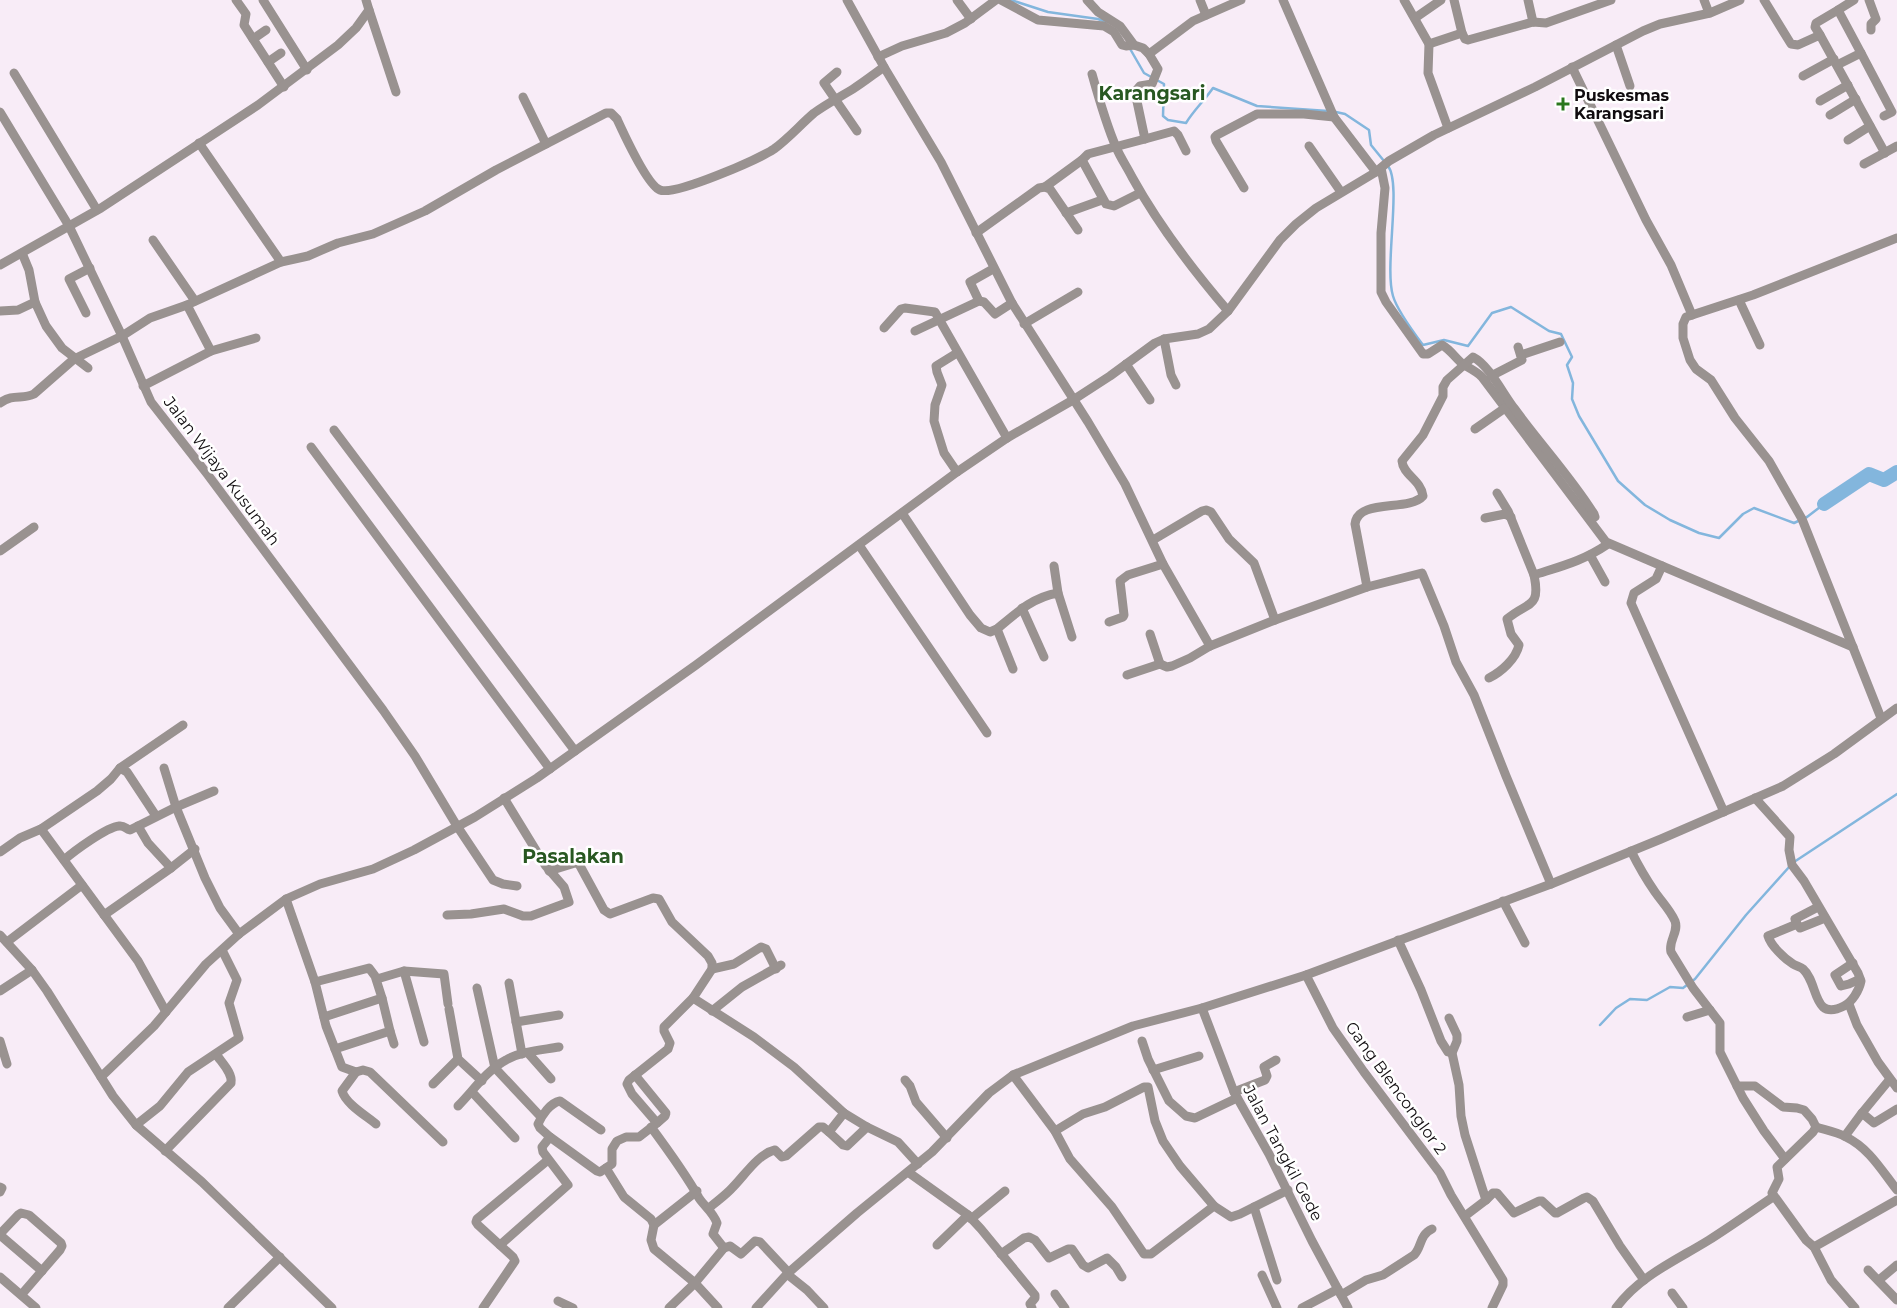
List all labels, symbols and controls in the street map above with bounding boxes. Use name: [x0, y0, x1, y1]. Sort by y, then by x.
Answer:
district label: Karangsari: [1099, 82, 1205, 105]
place label: Puskesmas Karangsari: [1574, 86, 1670, 123]
marker: Puskesmas Karangsari: [1556, 97, 1570, 111]
street label: Jalan Wijaya Kusumah: [159, 392, 284, 549]
district label: Pasalakan: [522, 845, 624, 868]
street label: Gang Blenconglor 2: [1341, 1018, 1451, 1158]
street label: Jalan Tangkil Gede: [1239, 1081, 1327, 1224]

